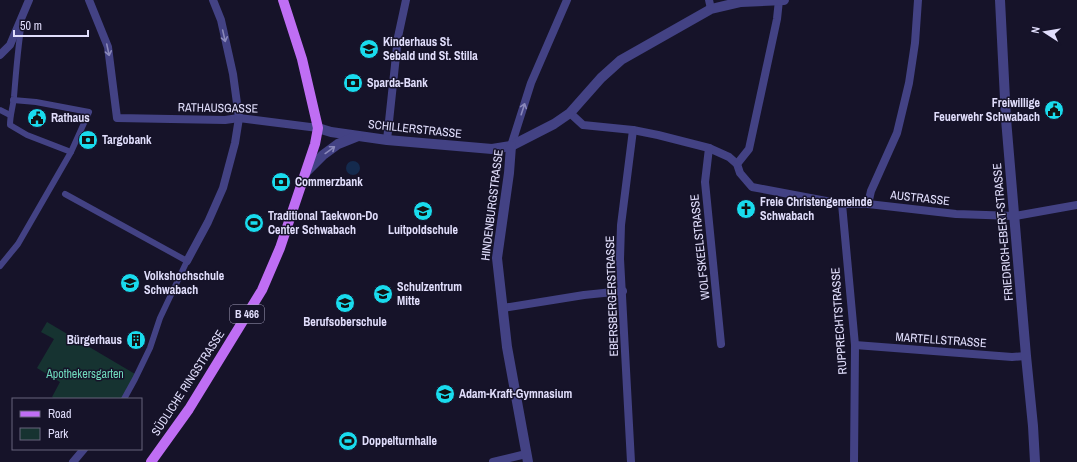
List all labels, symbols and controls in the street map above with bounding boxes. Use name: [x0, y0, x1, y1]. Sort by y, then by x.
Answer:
scale bar: [14, 12, 88, 38]
north arrow: [1025, 12, 1065, 52]
text: 50 m: [20, 18, 42, 34]
text: N: [1028, 25, 1043, 35]
one-way arrow: [221, 29, 229, 42]
place label: Kinderhaus St. Sebald und St. Stilla: [383, 34, 478, 64]
school or university icon: Kinderhaus St. Sebald und St. Stilla: [358, 38, 380, 60]
one-way arrow: [104, 43, 112, 56]
bank icon: Sparda-Bank: [342, 72, 364, 94]
place label: Sparda-Bank: [367, 75, 428, 91]
place label: Freiwillige Feuerwehr Schwabach: [934, 95, 1041, 125]
street label: RATHAUSGASSE: [178, 99, 258, 117]
public building icon: Freiwillige Feuerwehr Schwabach: [1043, 99, 1065, 121]
one-way arrow: [519, 103, 527, 115]
public building icon: Rathaus: [26, 107, 48, 129]
place label: Rathaus: [51, 110, 90, 126]
street label: SCHILLERSTRASSE: [367, 116, 463, 142]
bank icon: Targobank: [77, 129, 99, 151]
place label: Targobank: [102, 132, 152, 148]
one-way arrow: [324, 146, 335, 154]
street label: HINDENBURGSTRASSE: [477, 148, 507, 262]
street label: FRIEDRICH-EBERT-STRASSE: [989, 162, 1017, 302]
bank icon: Commerzbank: [270, 171, 292, 193]
place label: Commerzbank: [295, 174, 363, 190]
street label: AUSTRASSE: [889, 187, 950, 209]
street label: WOLFSKEELSTRASSE: [686, 193, 714, 301]
place label: Freie Christengemeinde Schwabach: [760, 194, 873, 224]
church icon: Freie Christengemeinde Schwabach: [735, 198, 757, 220]
school or university icon: Luitpoldschule: [412, 200, 434, 222]
place label: Traditional Taekwon-Do Center Schwabach: [268, 208, 378, 238]
sports icon: Traditional Taekwon-Do Center Schwabach: [243, 212, 265, 234]
place label: Luitpoldschule: [388, 222, 459, 238]
street label: EBERSBERGERSTRASSE: [602, 235, 622, 357]
street label: RUPPRECHTSTRASSE: [827, 267, 851, 375]
place label: Volkshochschule Schwabach: [144, 268, 225, 298]
school or university icon: Volkshochschule Schwabach: [119, 272, 141, 294]
place label: Schulzentrum Mitte: [397, 279, 462, 309]
school or university icon: Schulzentrum Mitte: [372, 283, 394, 305]
school or university icon: Berufsoberschule: [334, 292, 356, 314]
road number: B 466: [230, 305, 264, 323]
place label: Berufsoberschule: [303, 314, 387, 330]
street label: SÜDLICHE RINGSTRASSE: [147, 327, 228, 439]
building icon: Bürgerhaus: [125, 329, 147, 351]
street label: MARTELLSTRASSE: [895, 329, 987, 351]
place label: Bürgerhaus: [67, 332, 123, 348]
park label: Apothekersgarten: [45, 366, 124, 382]
school or university icon: Adam-Kraft-Gymnasium: [434, 383, 456, 405]
place label: Adam-Kraft-Gymnasium: [459, 386, 572, 402]
legend: [12, 398, 142, 450]
text: Road: [48, 406, 72, 422]
text: Park: [48, 426, 68, 442]
sports icon: Doppelturnhalle: [337, 430, 359, 452]
place label: Doppelturnhalle: [362, 433, 437, 449]

